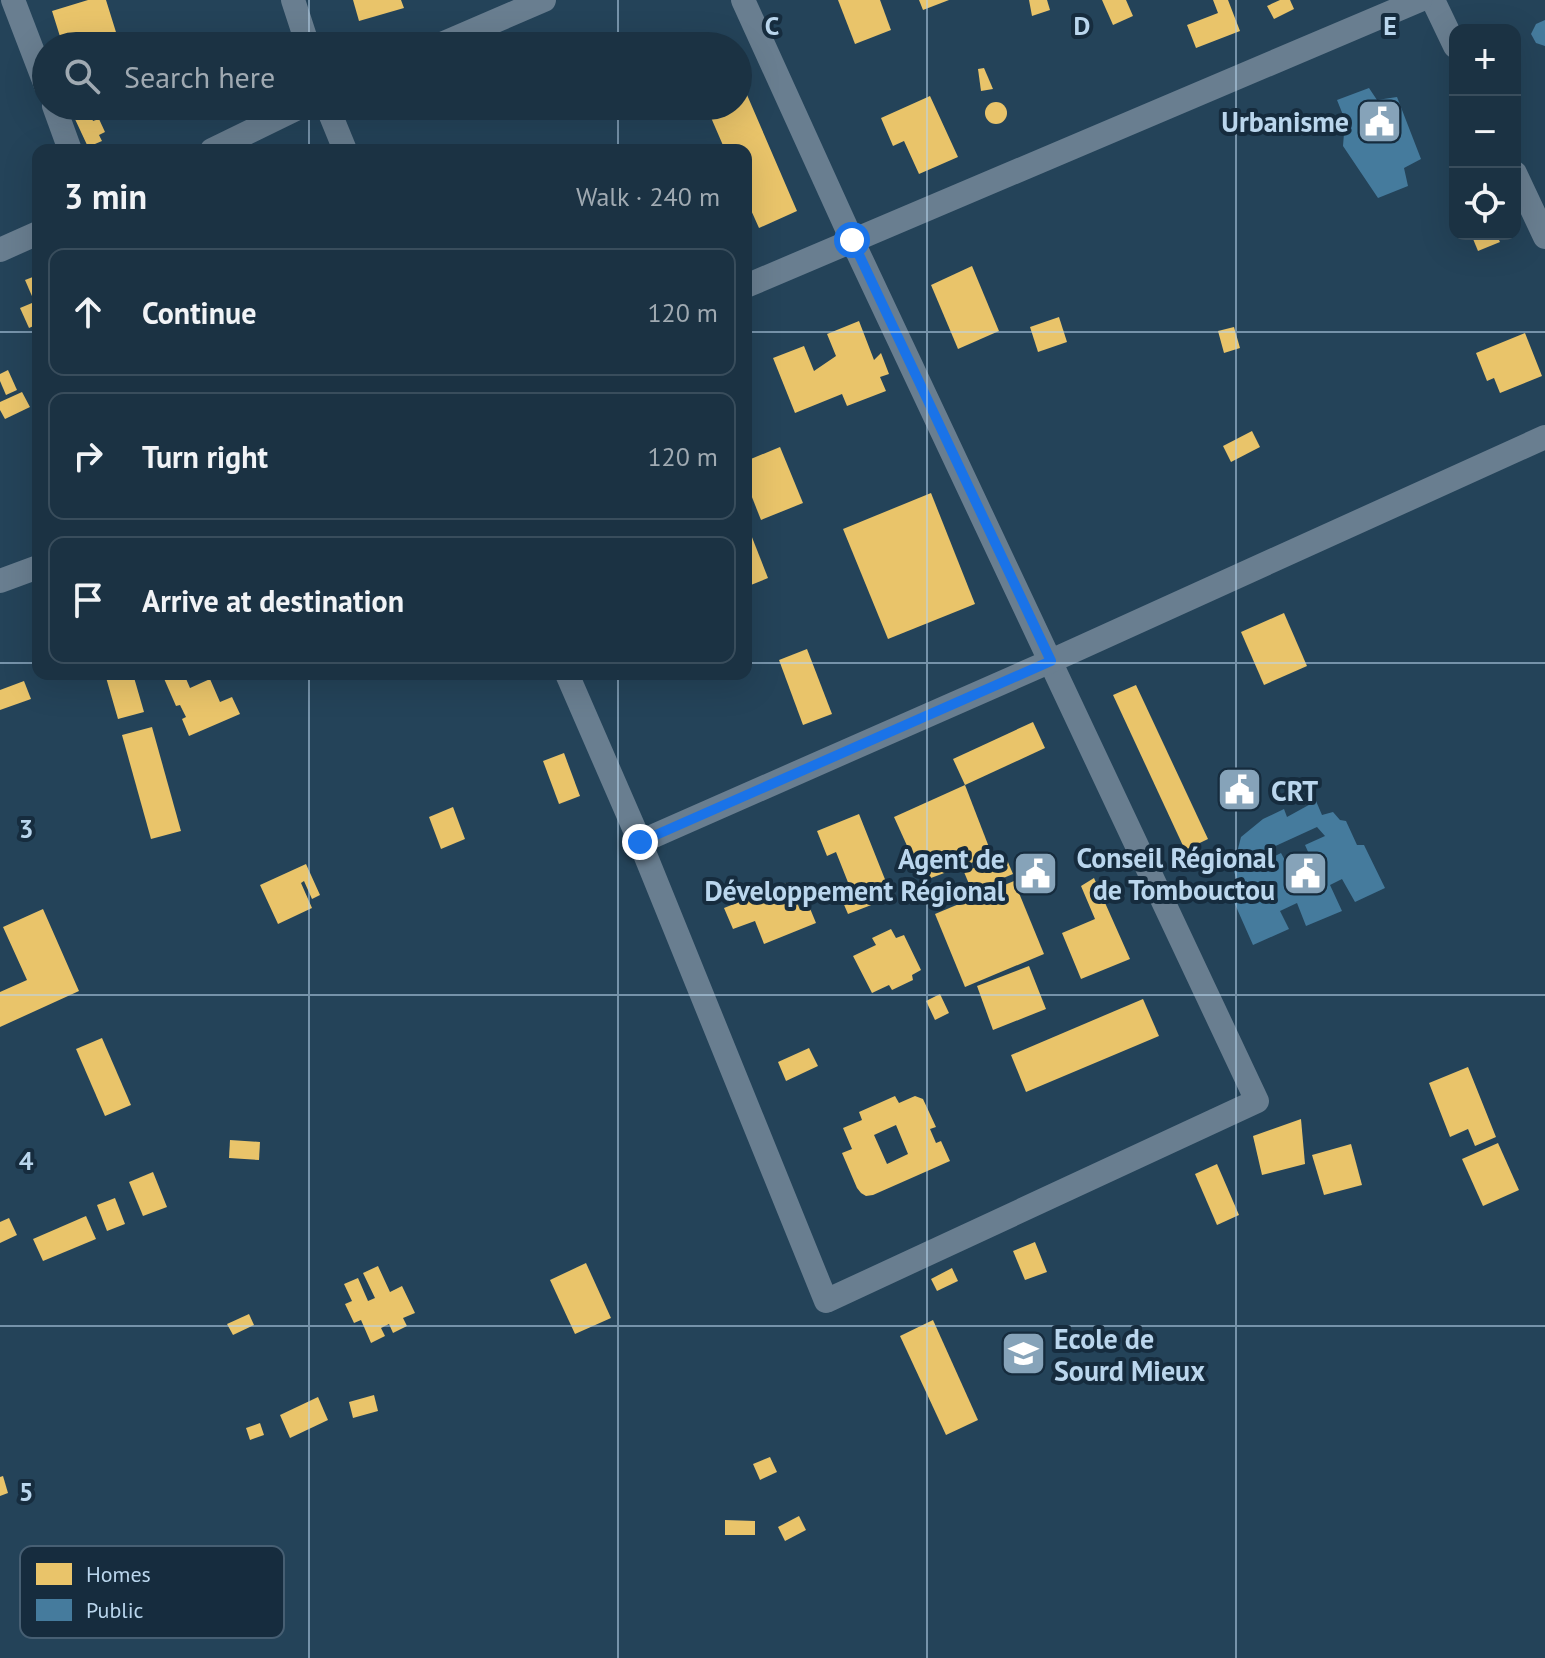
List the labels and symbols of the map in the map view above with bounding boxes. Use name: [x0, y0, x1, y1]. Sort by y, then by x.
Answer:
text: C: [765, 9, 779, 42]
text: D: [1074, 9, 1090, 42]
text: E: [1383, 9, 1397, 42]
public building icon: Urbanisme: [1356, 97, 1404, 145]
place label: Urbanisme: [1221, 103, 1349, 140]
route start: [834, 222, 870, 258]
public building icon: CRT: [1216, 766, 1264, 814]
place label: CRT: [1271, 772, 1318, 809]
text: 3: [19, 812, 33, 845]
route end: [622, 824, 658, 860]
place label: Conseil Régional de Tombouctou: [1077, 839, 1276, 908]
place label: Agent de Développement Régional: [705, 840, 1006, 909]
public building icon: Conseil Régional de Tombouctou: [1282, 849, 1330, 897]
public building icon: Agent de Développement Régional: [1012, 850, 1060, 898]
text: 4: [19, 1144, 34, 1177]
place label: Ecole de Sourd Mieux: [1054, 1320, 1205, 1389]
school or university icon: Ecole de Sourd Mieux: [999, 1330, 1047, 1378]
text: 5: [19, 1475, 33, 1508]
legend: [20, 1546, 284, 1638]
text: Homes: [86, 1560, 151, 1588]
text: Public: [86, 1596, 144, 1624]

